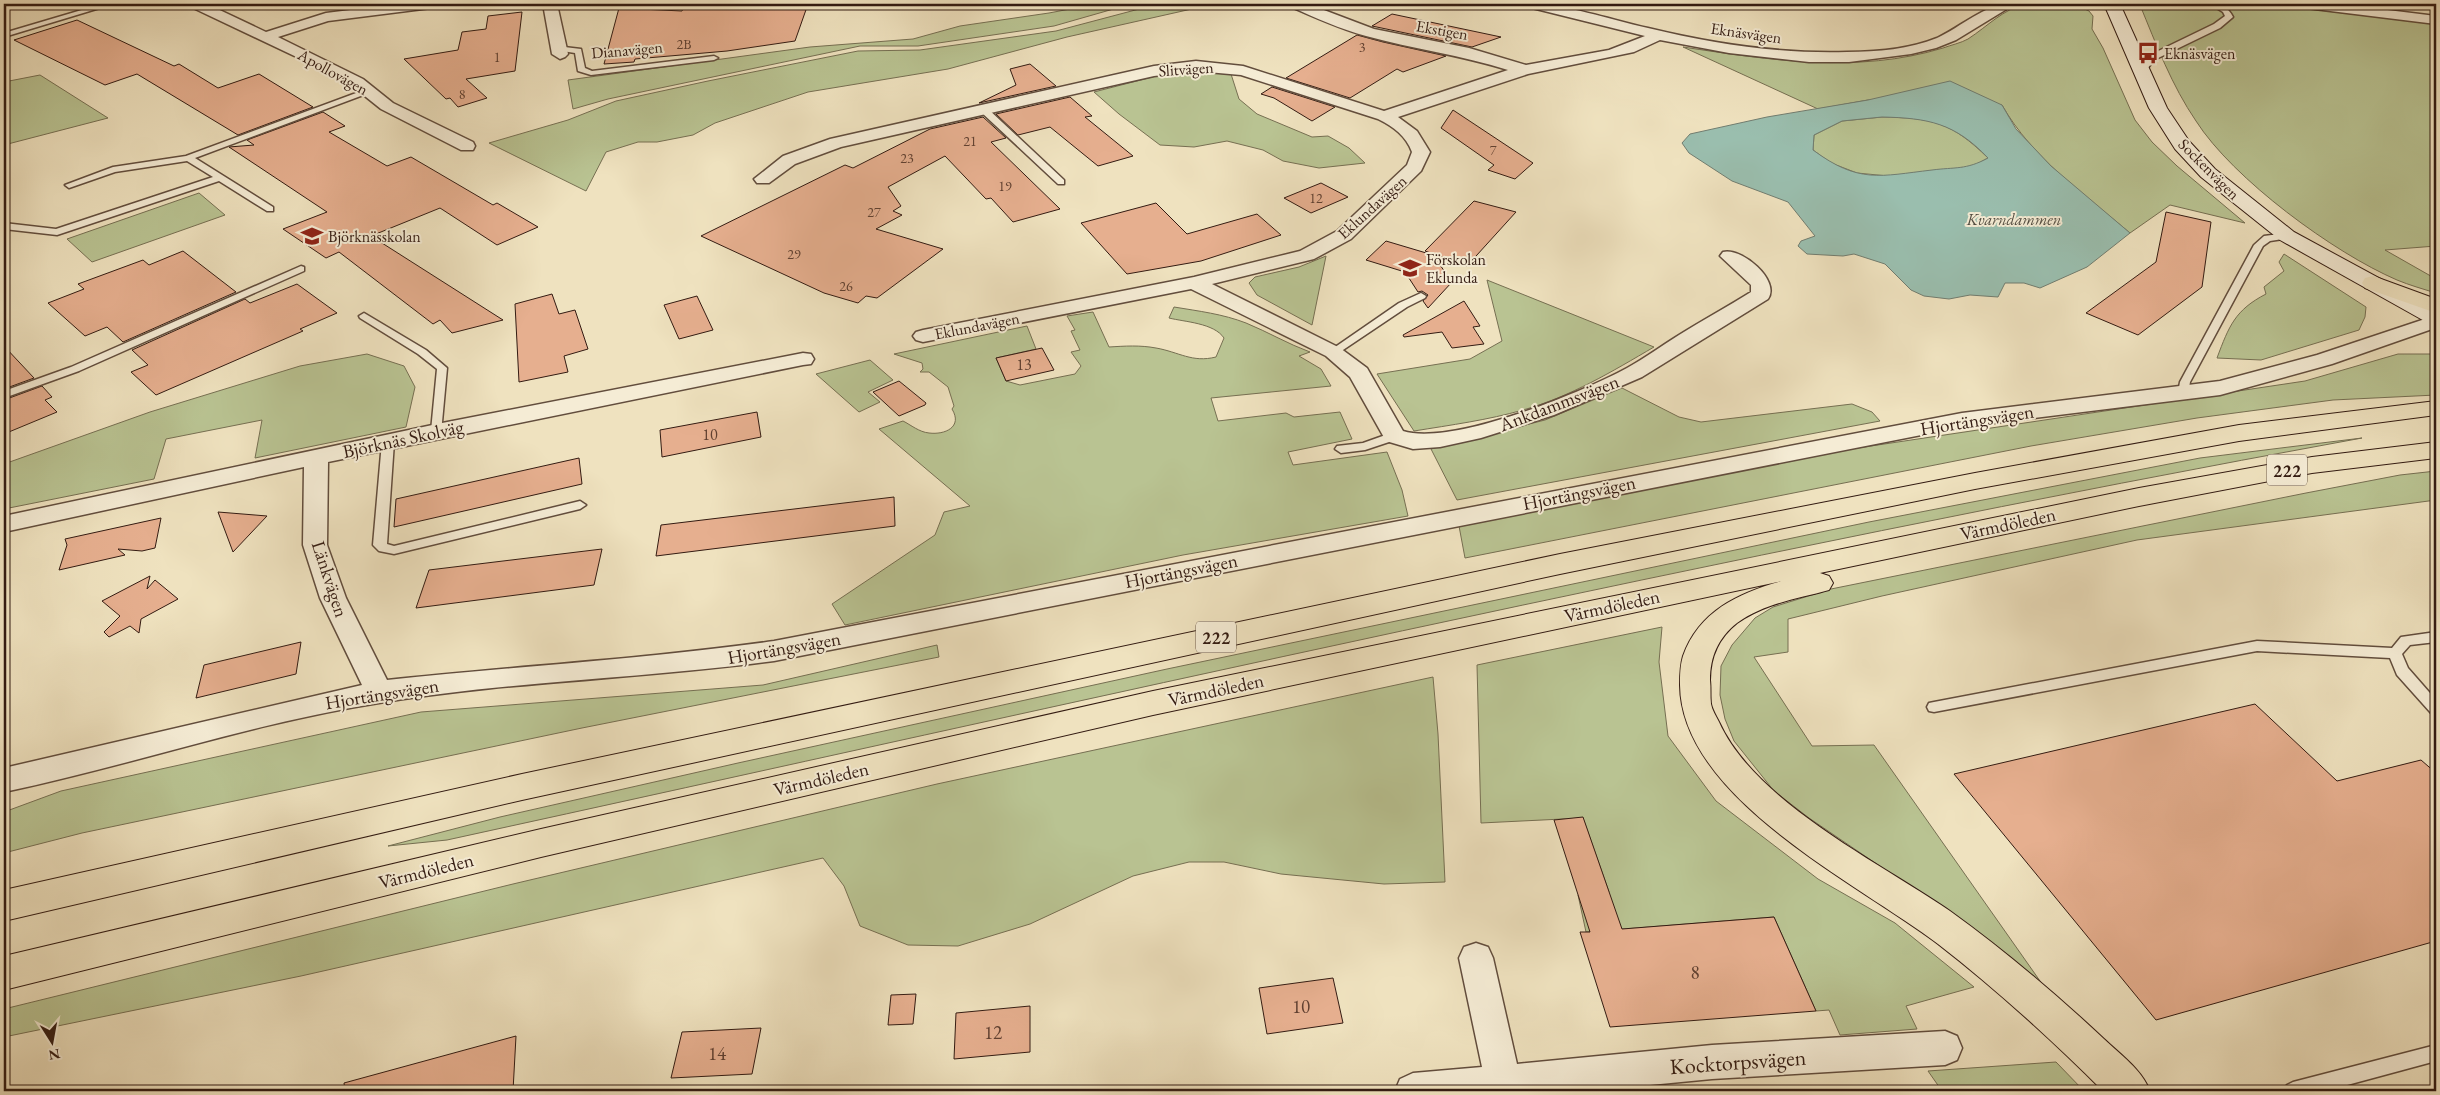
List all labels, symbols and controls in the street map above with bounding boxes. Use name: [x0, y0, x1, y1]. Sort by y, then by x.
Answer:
street label: Ekstigen: [1414, 15, 1470, 45]
street label: Eknäsvägen: [1709, 18, 1783, 48]
house number: 2B: [677, 35, 691, 53]
street label: Dianavägen: [590, 36, 664, 64]
house number: 3: [1359, 38, 1366, 56]
bus stop icon: Eknäsvägen: [2135, 40, 2161, 66]
place label: Eknäsvägen: [2164, 43, 2236, 64]
street label: Apollovägen: [293, 44, 372, 100]
house number: 1: [494, 48, 500, 66]
street label: Slitvägen: [1158, 57, 1215, 81]
house number: 8: [459, 85, 466, 103]
house number: 21: [963, 132, 977, 150]
street label: Sockenvägen: [2174, 134, 2245, 205]
house number: 7: [1490, 141, 1497, 159]
house number: 23: [900, 149, 914, 167]
street label: Eklundavägen: [1333, 170, 1411, 244]
house number: 19: [998, 177, 1012, 195]
house number: 12: [1309, 189, 1323, 207]
house number: 27: [867, 203, 881, 221]
water label: Kvarndammen: [1966, 209, 2061, 230]
school or university icon: Björknässkolan: [299, 223, 325, 249]
place label: Björknässkolan: [328, 226, 421, 247]
house number: 29: [787, 245, 801, 263]
place label: Förskolan Eklunda: [1426, 249, 1487, 288]
school or university icon: Förskolan Eklunda: [1397, 255, 1423, 281]
house number: 26: [839, 277, 853, 295]
street label: Eklundavägen: [933, 307, 1022, 345]
house number: 13: [1016, 354, 1032, 375]
street label: Ankdammsvägen: [1495, 369, 1622, 438]
street label: Hjortängsvägen: [1918, 399, 2036, 441]
street label: Björknäs Skolväg: [340, 414, 466, 464]
house number: 10: [702, 424, 718, 445]
road number: 222: [2267, 454, 2307, 486]
street label: Hjortängsvägen: [1520, 470, 1638, 516]
street label: Värmdöleden: [1958, 502, 2058, 546]
street label: Länkvägen: [306, 538, 354, 620]
street label: Hjortängsvägen: [1122, 548, 1240, 594]
street label: Värmdöleden: [1562, 584, 1662, 628]
road number: 222: [1196, 622, 1236, 652]
street label: Hjortängsvägen: [725, 626, 843, 670]
street label: Värmdöleden: [1166, 668, 1266, 712]
street label: Hjortängsvägen: [323, 673, 441, 715]
street label: Värmdöleden: [771, 756, 871, 802]
street label: Värmdöleden: [376, 847, 476, 895]
house number: 8: [1690, 960, 1700, 985]
house number: 10: [1292, 994, 1310, 1019]
north arrow: [28, 1018, 78, 1068]
house number: 12: [984, 1020, 1002, 1045]
house number: 14: [708, 1041, 727, 1066]
street label: Kocktorpsvägen: [1669, 1043, 1808, 1081]
text: N: [47, 1045, 62, 1065]

